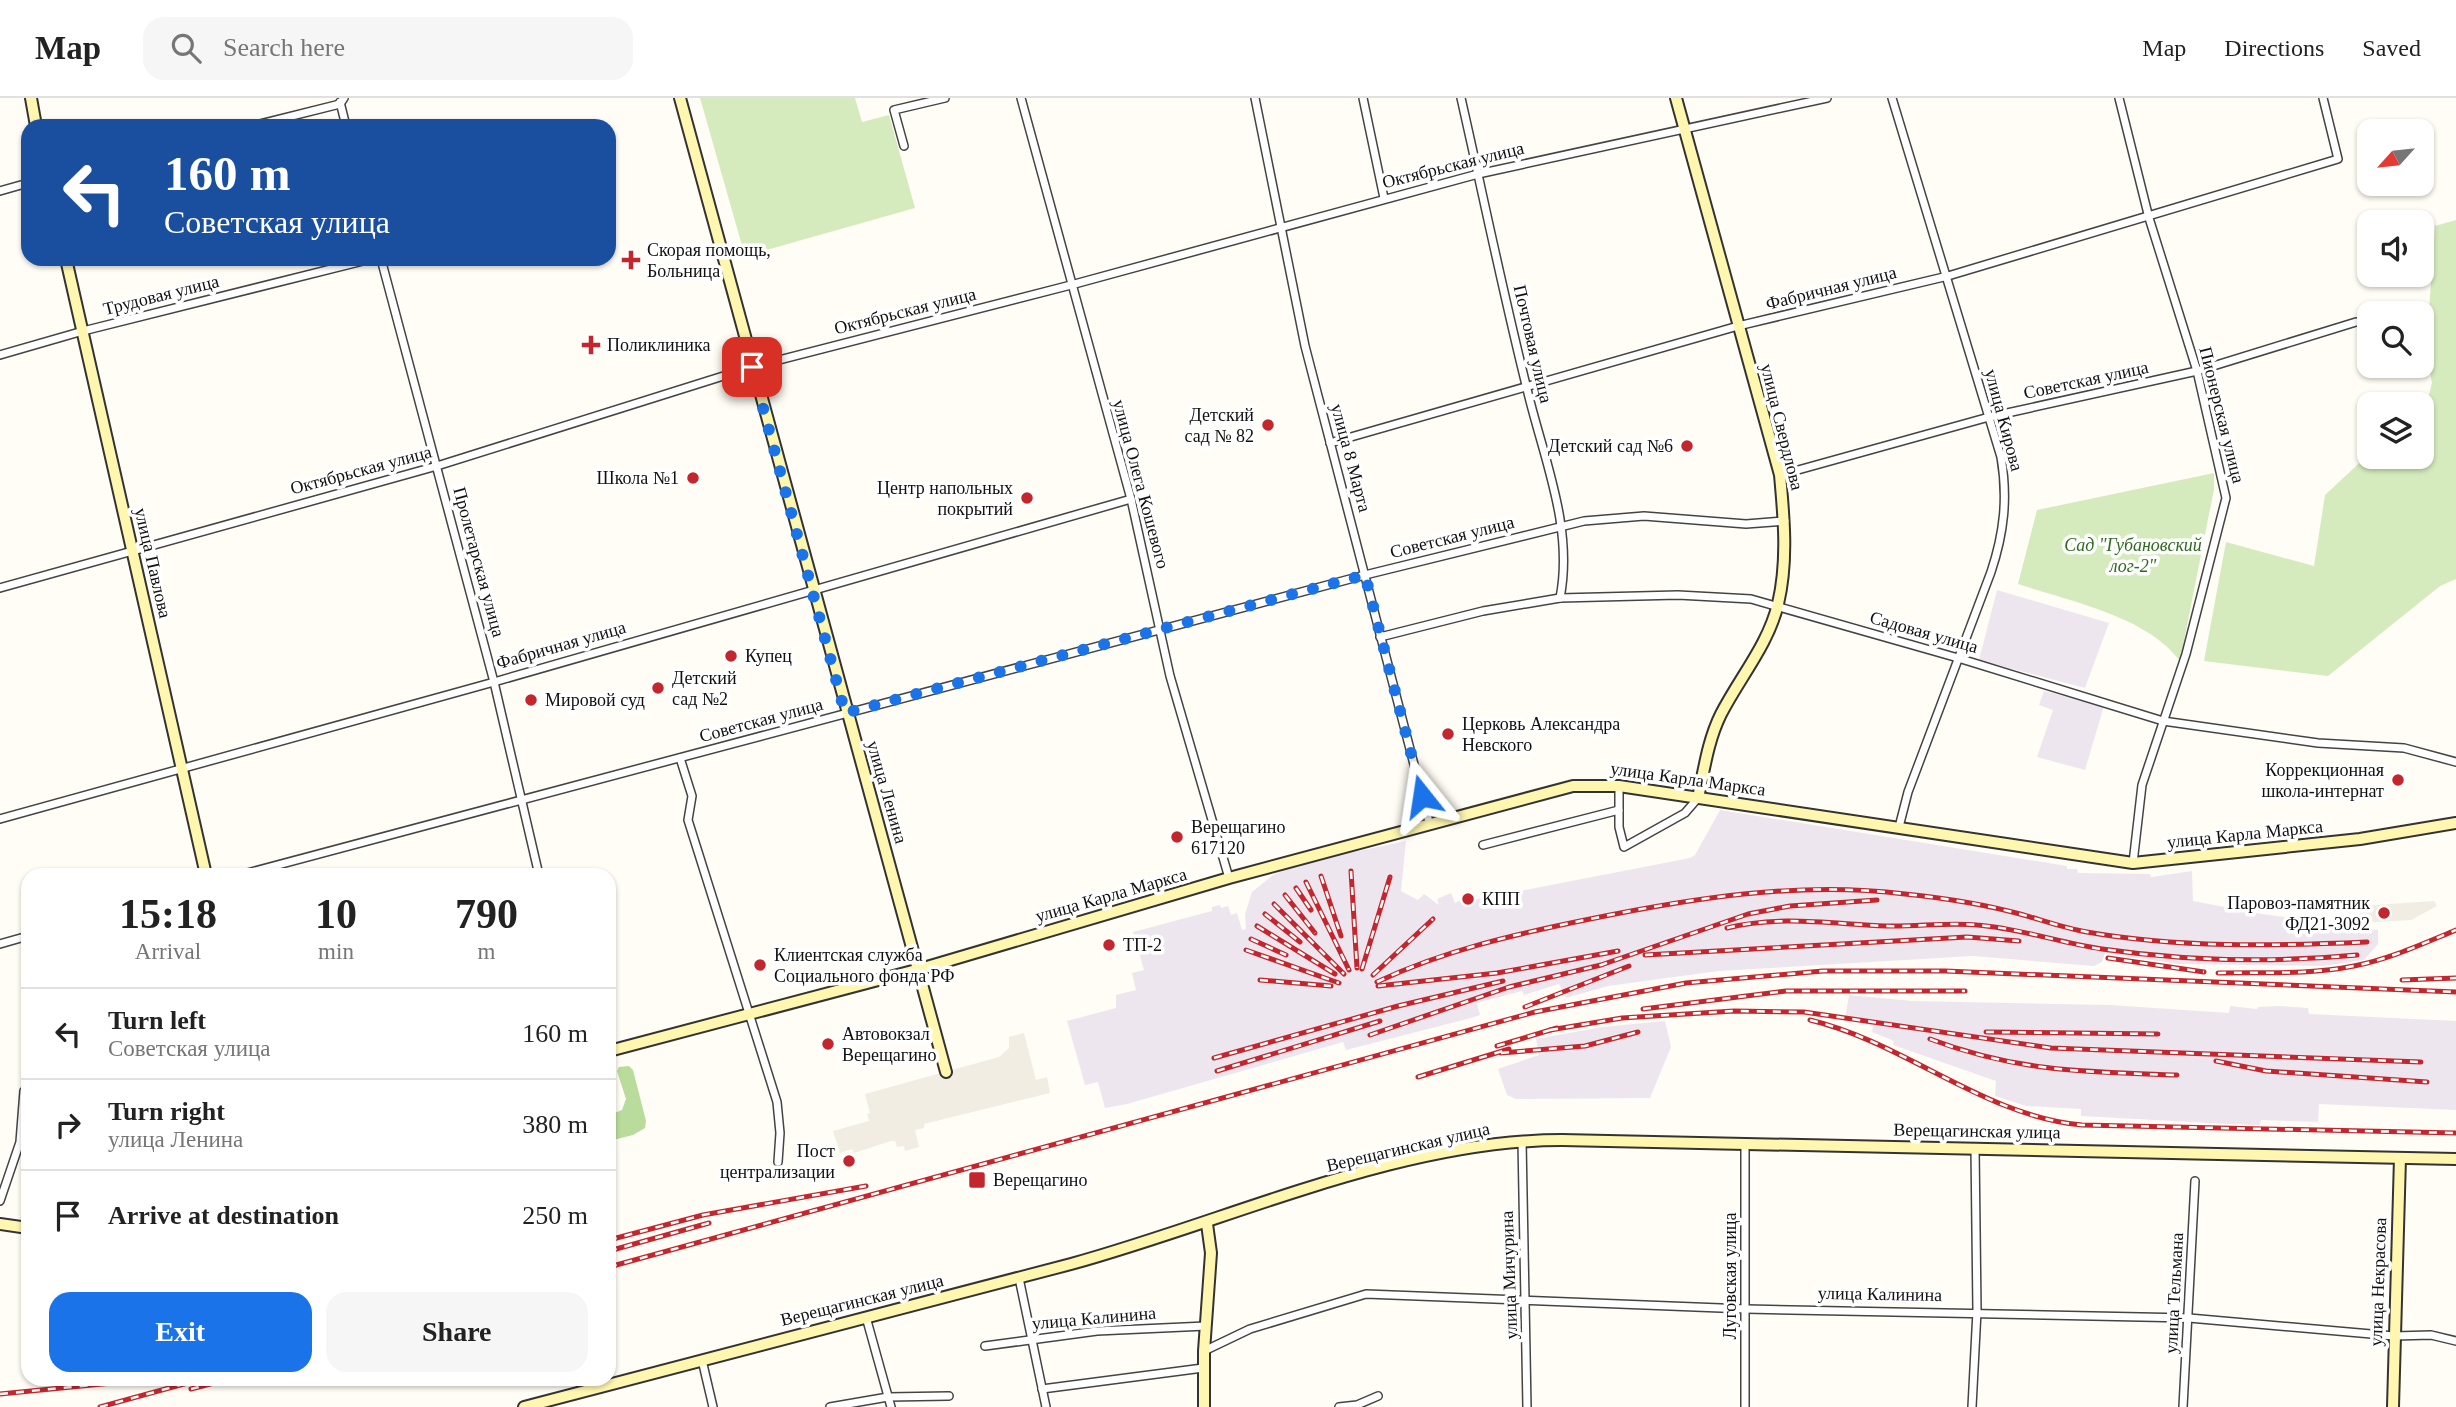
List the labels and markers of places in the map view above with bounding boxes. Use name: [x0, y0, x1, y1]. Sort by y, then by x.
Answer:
place label: Скорая помощь, Больница: [647, 240, 771, 281]
marker: Скорая помощь, Больница: [621, 250, 641, 270]
marker: Поликлиника: [581, 335, 601, 355]
place label: Поликлиника: [607, 335, 710, 355]
pin: [722, 337, 782, 397]
place label: Детский сад № 82: [1184, 405, 1254, 446]
marker: Детский сад № 82: [1260, 417, 1276, 433]
place label: Детский сад №6: [1548, 436, 1673, 456]
marker: Детский сад №6: [1679, 438, 1695, 454]
place label: Школа №1: [597, 468, 679, 488]
marker: Школа №1: [685, 470, 701, 486]
place label: Центр напольных покрытий: [877, 478, 1013, 519]
marker: Центр напольных покрытий: [1019, 490, 1035, 506]
place label: Купец: [745, 646, 792, 666]
marker: Купец: [723, 648, 739, 664]
place label: Детский сад №2: [672, 668, 737, 709]
marker: Детский сад №2: [650, 680, 666, 696]
place label: Мировой суд: [545, 690, 645, 710]
marker: Мировой суд: [523, 692, 539, 708]
place label: Церковь Александра Невского: [1462, 714, 1620, 755]
marker: Церковь Александра Невского: [1440, 726, 1456, 742]
place label: Коррекционная школа-интернат: [2261, 760, 2384, 801]
marker: Коррекционная школа-интернат: [2390, 772, 2406, 788]
place label: Верещагино 617120: [1191, 817, 1285, 858]
marker: Верещагино 617120: [1169, 829, 1185, 845]
place label: КПП: [1482, 889, 1520, 909]
marker: КПП: [1460, 891, 1476, 907]
place label: Паровоз-памятник ФД21-3092: [2227, 893, 2370, 934]
marker: Паровоз-памятник ФД21-3092: [2376, 905, 2392, 921]
place label: ТП-2: [1123, 935, 1162, 955]
marker: ТП-2: [1101, 937, 1117, 953]
place label: Клиентская служба Социального фонда РФ: [774, 945, 955, 986]
marker: Клиентская служба Социального фонда РФ: [752, 957, 768, 973]
place label: Автовокзал Верещагино: [842, 1024, 936, 1065]
marker: Автовокзал Верещагино: [820, 1036, 836, 1052]
place label: Пост централизации: [720, 1141, 835, 1182]
marker: Пост централизации: [841, 1153, 857, 1169]
marker: Верещагино: [967, 1170, 987, 1190]
place label: Верещагино: [993, 1170, 1087, 1190]

